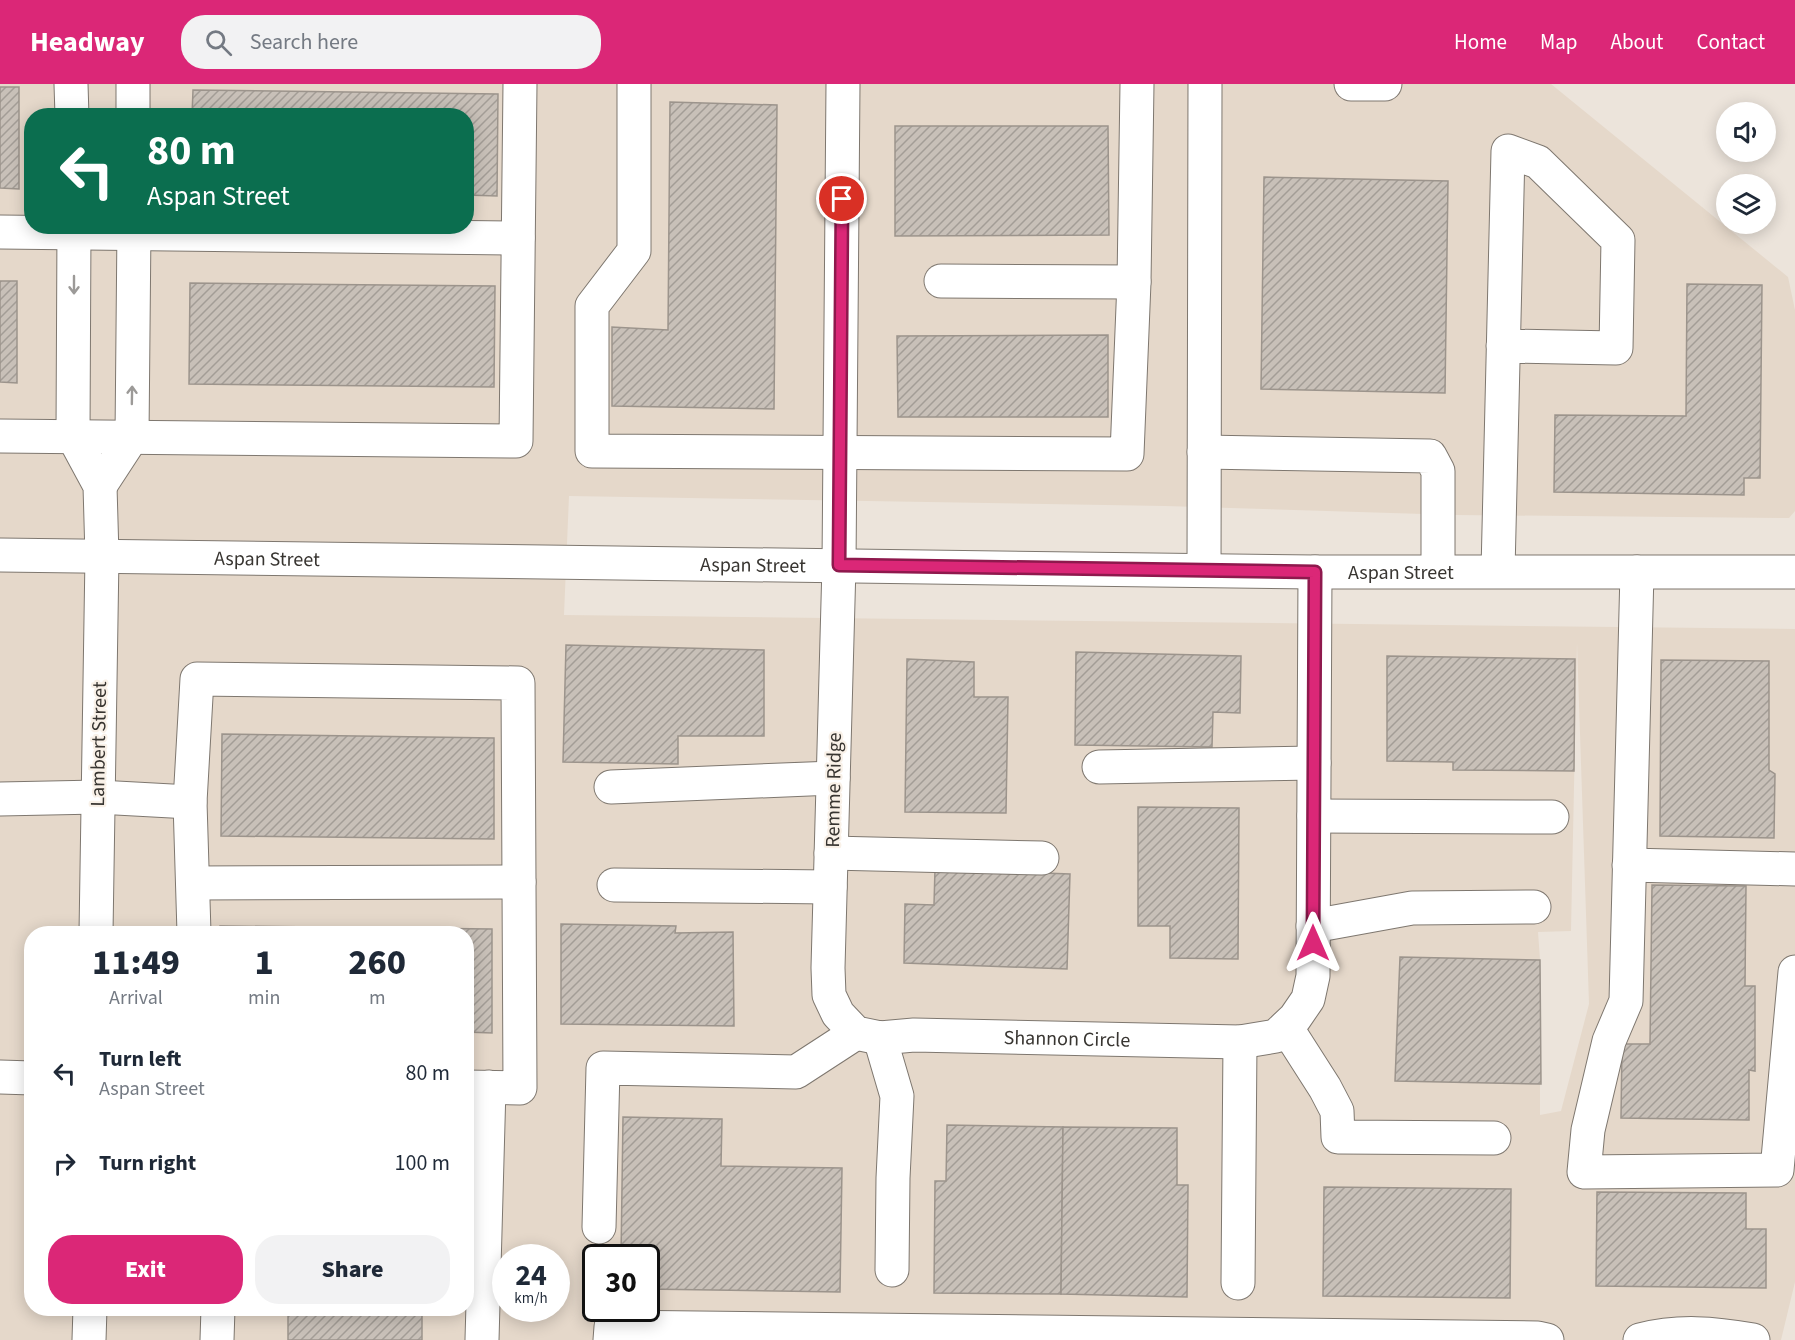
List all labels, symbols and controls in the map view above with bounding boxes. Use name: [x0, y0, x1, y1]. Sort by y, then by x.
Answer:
search box: [181, 15, 601, 69]
text: Headway: [30, 22, 145, 62]
icon: search: [202, 26, 235, 59]
text: Search here: [250, 26, 358, 58]
text: Home: [1454, 27, 1507, 57]
text: Map: [1540, 27, 1578, 57]
text: About: [1611, 27, 1663, 57]
text: Contact: [1696, 27, 1765, 57]
map controls: [1716, 102, 1776, 234]
button: sound: [1716, 102, 1776, 162]
text: 80 m: [147, 121, 236, 181]
icon: left: [48, 132, 126, 210]
pin: [816, 173, 867, 224]
button: layers: [1716, 174, 1776, 234]
text: Aspan Street: [147, 177, 290, 216]
icon: arrive: [825, 182, 858, 215]
one-way arrow: [68, 274, 80, 294]
one-way arrow: [126, 385, 138, 405]
street label: Aspan Street: [214, 545, 320, 574]
street label: Aspan Street: [700, 551, 806, 580]
street label: Aspan Street: [1348, 559, 1454, 587]
street label: Lambert Street: [84, 681, 114, 807]
street label: Remme Ridge: [819, 732, 849, 848]
position arrow: [1281, 911, 1345, 975]
text: 11:49: [92, 937, 180, 988]
text: 1: [255, 937, 274, 988]
text: 260: [348, 937, 406, 988]
text: Arrival: [109, 984, 163, 1012]
text: min: [248, 984, 280, 1012]
text: m: [369, 984, 385, 1012]
street label: Shannon Circle: [1003, 1024, 1131, 1055]
text: Turn left: [99, 1043, 181, 1075]
icon: left: [48, 1057, 81, 1090]
text: 80 m: [405, 1057, 450, 1089]
text: Aspan Street: [99, 1075, 205, 1103]
icon: right: [48, 1147, 81, 1180]
text: Turn right: [99, 1147, 196, 1179]
text: 100 m: [395, 1147, 450, 1179]
button: Exit: [48, 1235, 243, 1304]
button: Share: [255, 1235, 450, 1304]
speed limit sign: 30: [582, 1244, 660, 1322]
text: 24: [515, 1254, 547, 1297]
text: km/h: [514, 1288, 548, 1309]

